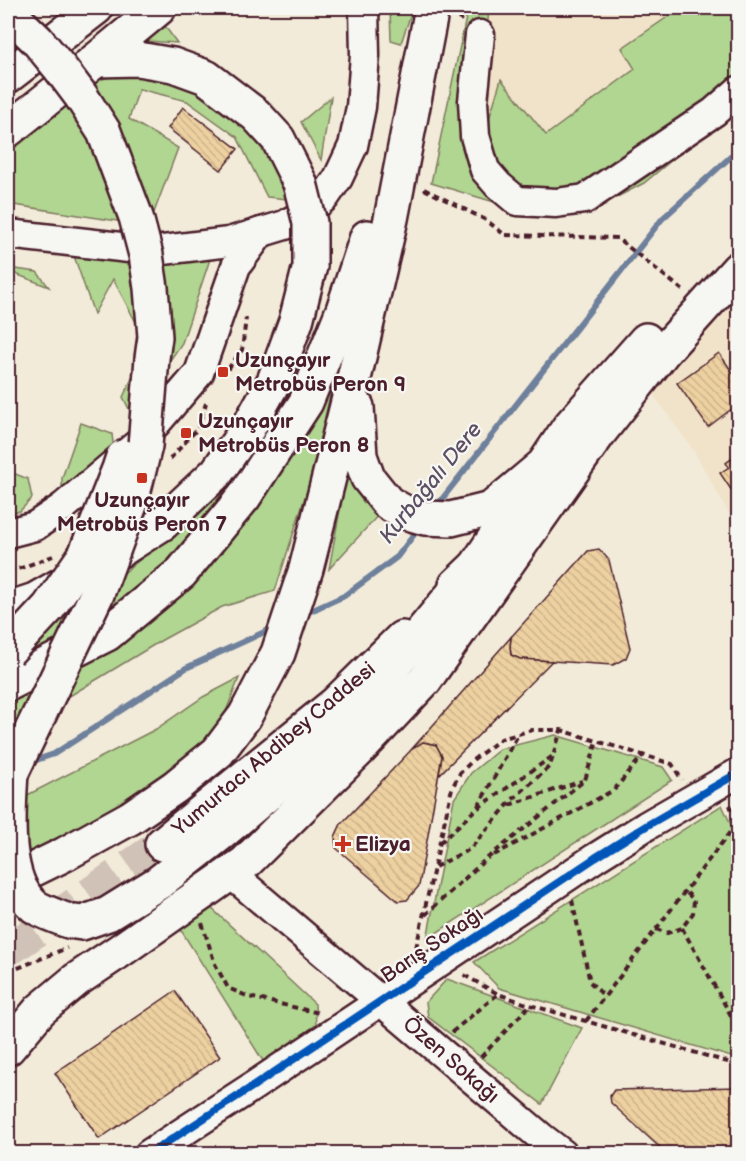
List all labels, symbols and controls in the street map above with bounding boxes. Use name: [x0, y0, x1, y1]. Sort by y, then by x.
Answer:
place label: Uzunçayır Metrobüs Peron 9: [235, 348, 406, 397]
marker: Uzunçayır Metrobüs Peron 9: [216, 365, 230, 379]
place label: Uzunçayır Metrobüs Peron 8: [198, 409, 369, 458]
water label: Kurbağalı Dere: [374, 416, 488, 549]
marker: Uzunçayır Metrobüs Peron 8: [179, 426, 193, 440]
marker: Uzunçayır Metrobüs Peron 7: [135, 471, 149, 485]
place label: Uzunçayır Metrobüs Peron 7: [57, 488, 228, 537]
street label: Yumurtacı Abdibey Caddesi: [167, 657, 381, 842]
place label: Elizya: [355, 832, 411, 857]
marker: Elizya: [336, 837, 350, 851]
street label: Barış Sokağı: [376, 902, 488, 988]
street label: Özen Sokağı: [398, 1011, 504, 1109]

